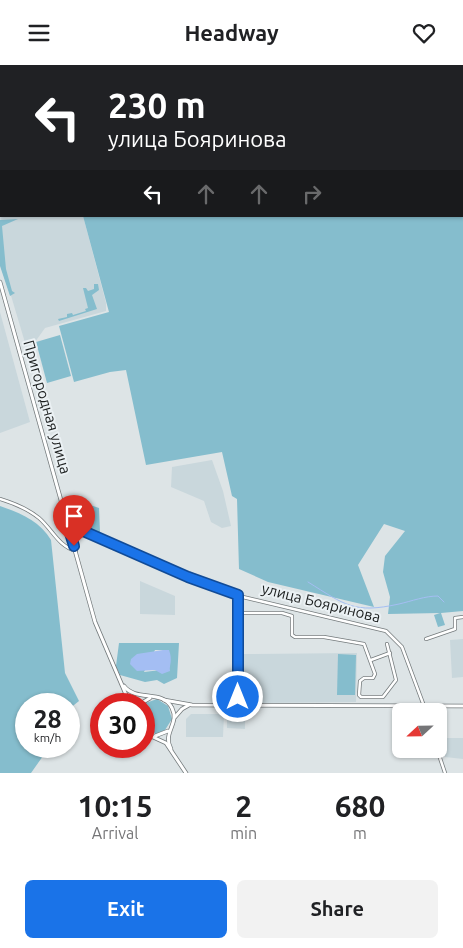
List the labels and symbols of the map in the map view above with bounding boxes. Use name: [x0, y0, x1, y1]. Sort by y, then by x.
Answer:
street label: Пригородная улица: [20, 338, 75, 476]
pin: [53, 495, 95, 546]
street label: улица Бояринова: [260, 580, 382, 625]
position arrow: [211, 670, 263, 722]
speed limit sign: 30: [90, 693, 155, 758]
north arrow: [392, 703, 448, 757]

